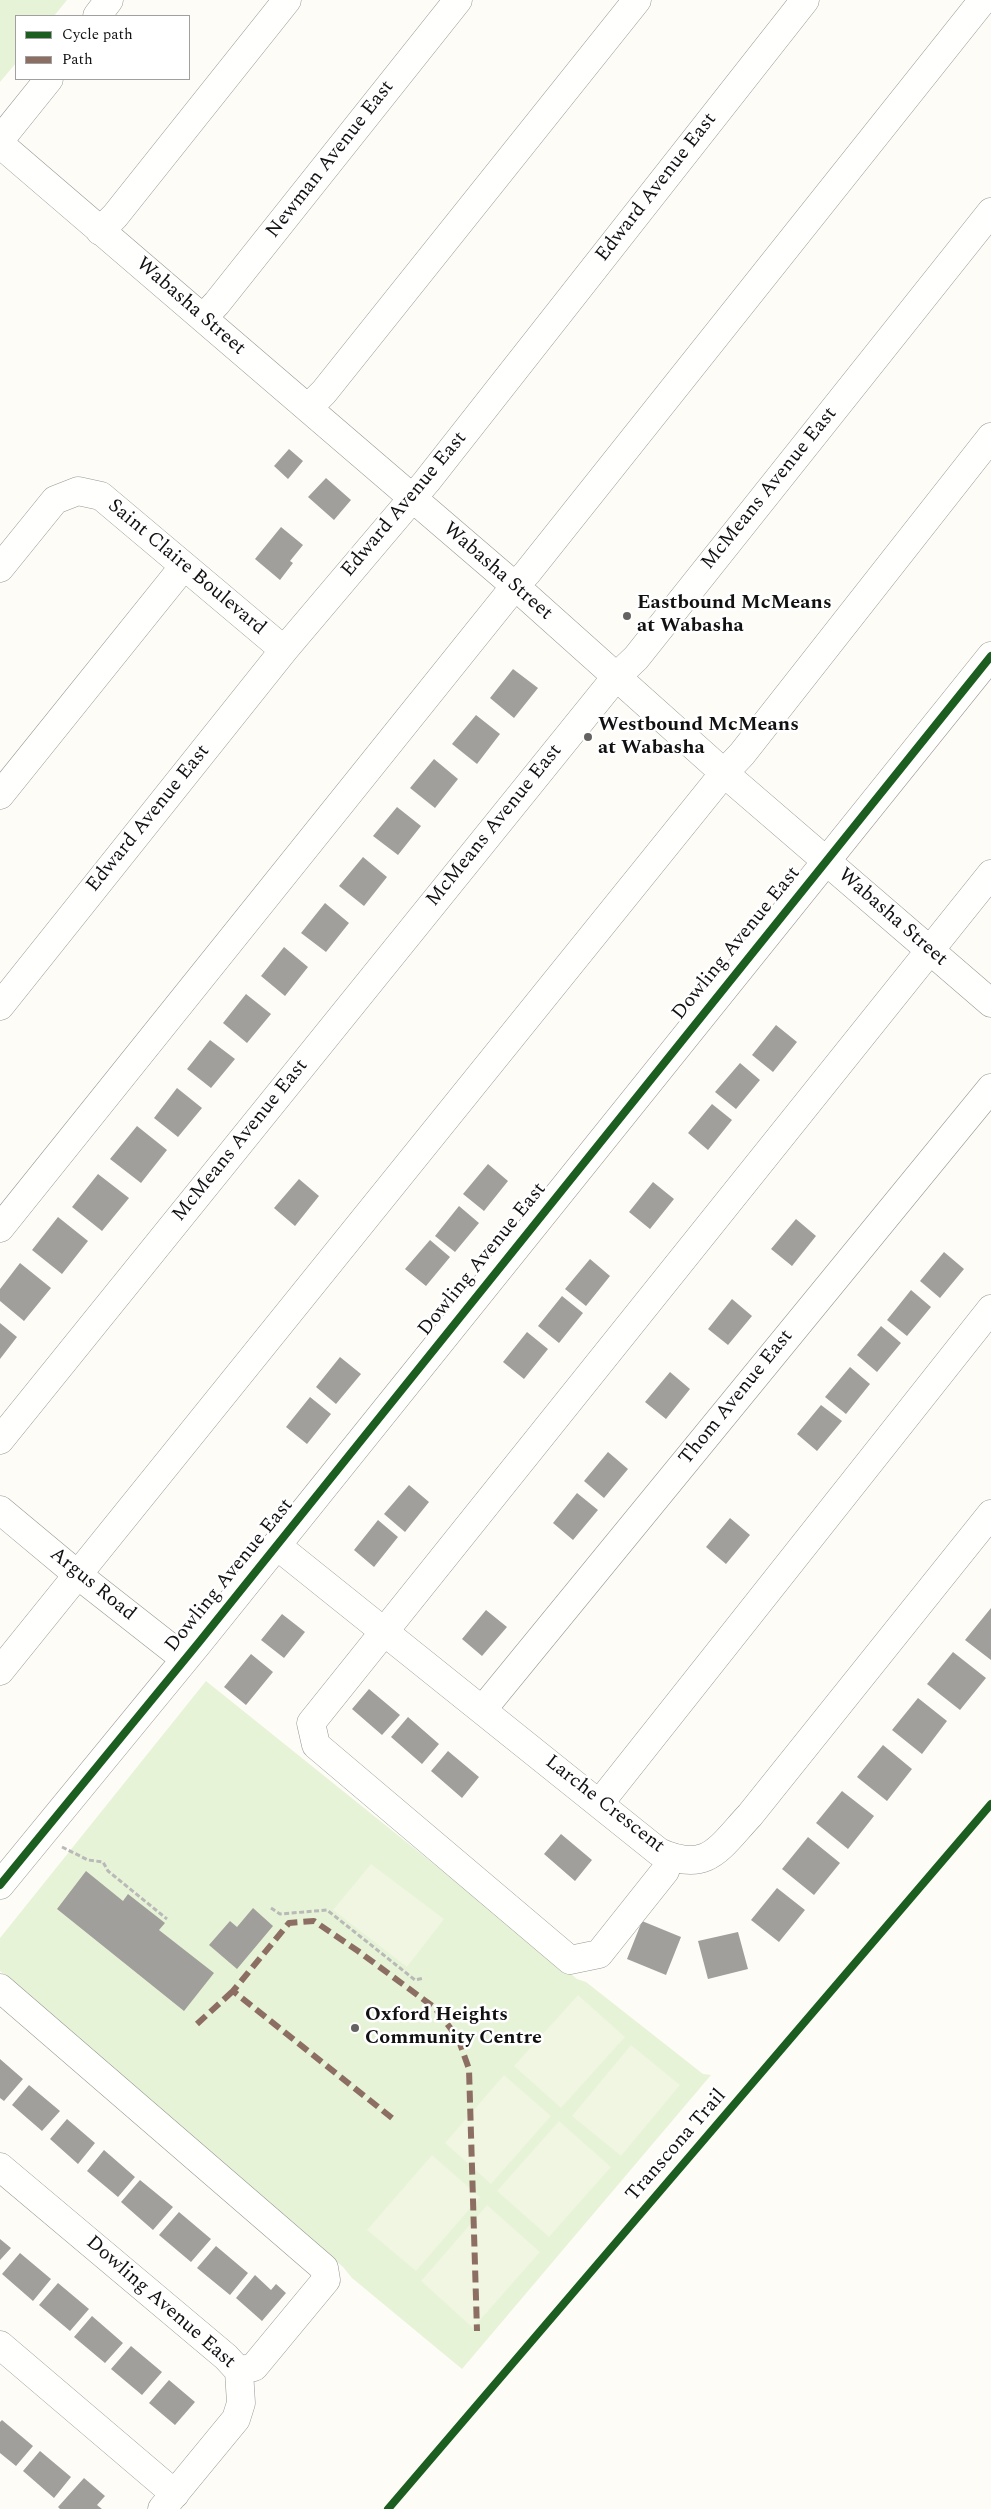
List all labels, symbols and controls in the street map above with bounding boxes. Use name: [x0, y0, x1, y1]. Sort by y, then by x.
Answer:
legend: [15, 15, 190, 80]
text: Cycle path: [62, 23, 133, 46]
text: Path: [62, 48, 93, 71]
street label: Newman Avenue East: [262, 76, 400, 244]
street label: Edward Avenue East: [591, 109, 723, 267]
street label: Wabasha Street: [130, 253, 250, 361]
street label: McMeans Avenue East: [697, 403, 843, 575]
street label: Edward Avenue East: [337, 427, 473, 583]
street label: Saint Claire Boulevard: [102, 495, 270, 641]
street label: Wabasha Street: [437, 518, 557, 626]
place label: Eastbound McMeans at Wabasha: [637, 592, 832, 639]
marker: Eastbound McMeans at Wabasha: [621, 610, 633, 622]
place label: Westbound McMeans at Wabasha: [598, 714, 799, 761]
marker: Westbound McMeans at Wabasha: [582, 731, 594, 743]
street label: McMeans Avenue East: [422, 740, 568, 912]
street label: Edward Avenue East: [82, 741, 216, 897]
street label: Dowling Avenue East: [668, 862, 806, 1026]
street label: Wabasha Street: [832, 864, 952, 972]
street label: McMeans Avenue East: [168, 1055, 314, 1227]
street label: Dowling Avenue East: [414, 1178, 552, 1342]
street label: Thom Avenue East: [675, 1325, 799, 1471]
street label: Dowling Avenue East: [161, 1494, 299, 1658]
street label: Argus Road: [44, 1543, 140, 1627]
street label: Larche Crescent: [539, 1751, 669, 1859]
place label: Oxford Heights Community Centre: [365, 2004, 542, 2051]
marker: Oxford Heights Community Centre: [349, 2022, 361, 2034]
street label: Transcona Trail: [622, 2085, 732, 2207]
street label: Dowling Avenue East: [80, 2232, 240, 2374]

